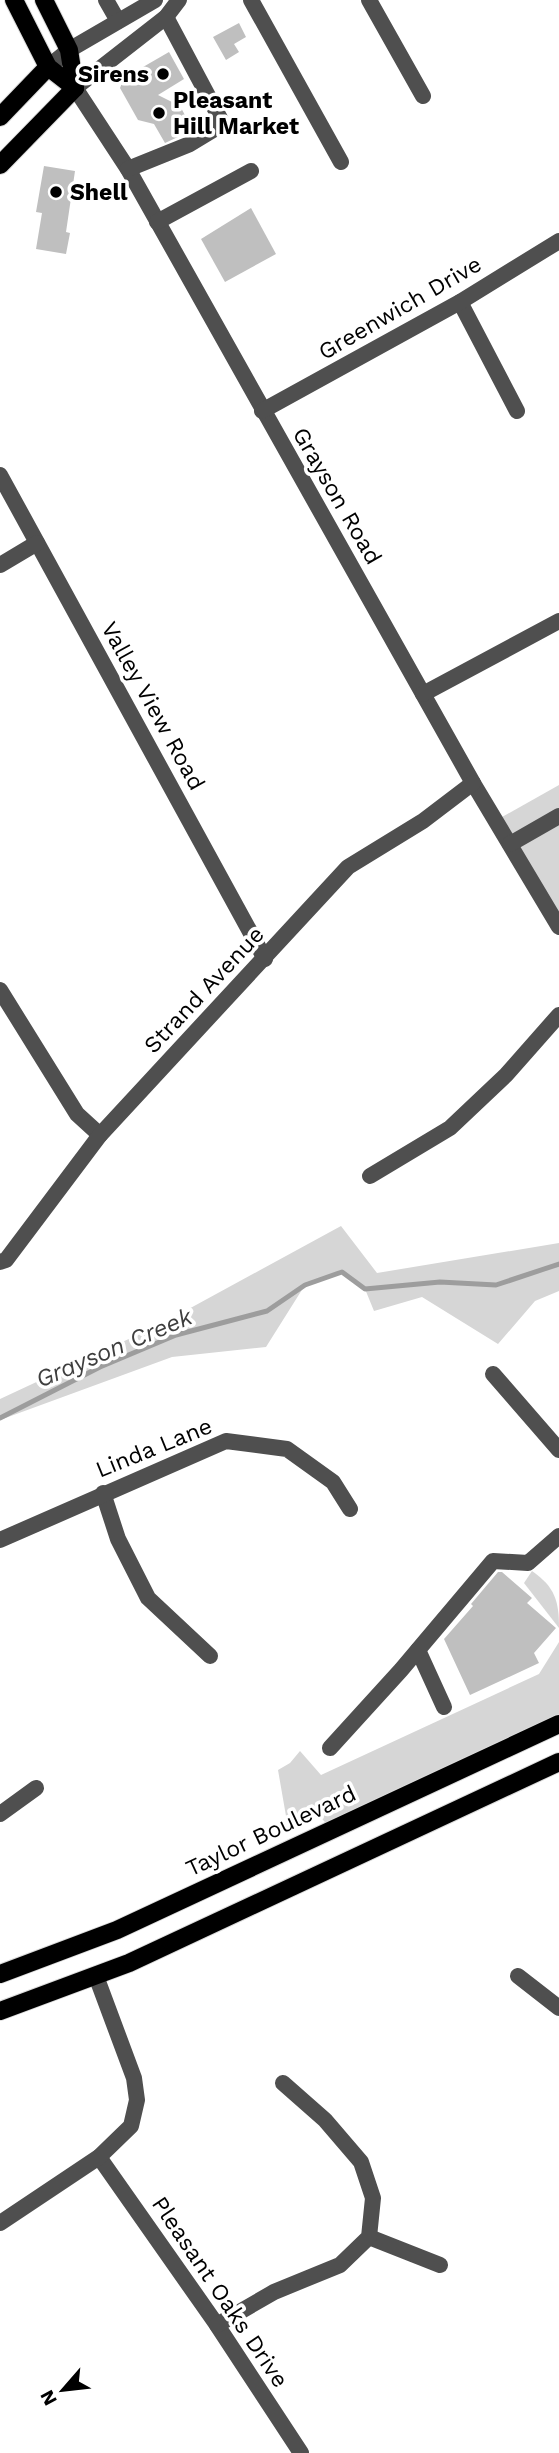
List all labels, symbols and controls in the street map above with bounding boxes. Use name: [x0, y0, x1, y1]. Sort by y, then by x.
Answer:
place label: Sirens: [78, 61, 149, 88]
marker: Sirens: [155, 66, 171, 82]
place label: Pleasant Hill Market: [173, 87, 299, 140]
marker: Pleasant Hill Market: [151, 105, 167, 121]
place label: Shell: [70, 179, 128, 206]
marker: Shell: [48, 184, 64, 200]
street label: Greenwich Drive: [314, 250, 486, 366]
street label: Grayson Road: [287, 423, 387, 569]
street label: Valley View Road: [96, 617, 210, 795]
street label: Strand Avenue: [138, 921, 270, 1059]
water label: Grayson Creek: [32, 1302, 197, 1394]
street label: Linda Lane: [92, 1412, 216, 1484]
street label: Taylor Boulevard: [182, 1780, 360, 1882]
street label: Pleasant Oaks Drive: [146, 2192, 294, 2392]
north arrow: [28, 2355, 98, 2425]
text: N: [35, 2386, 62, 2409]

